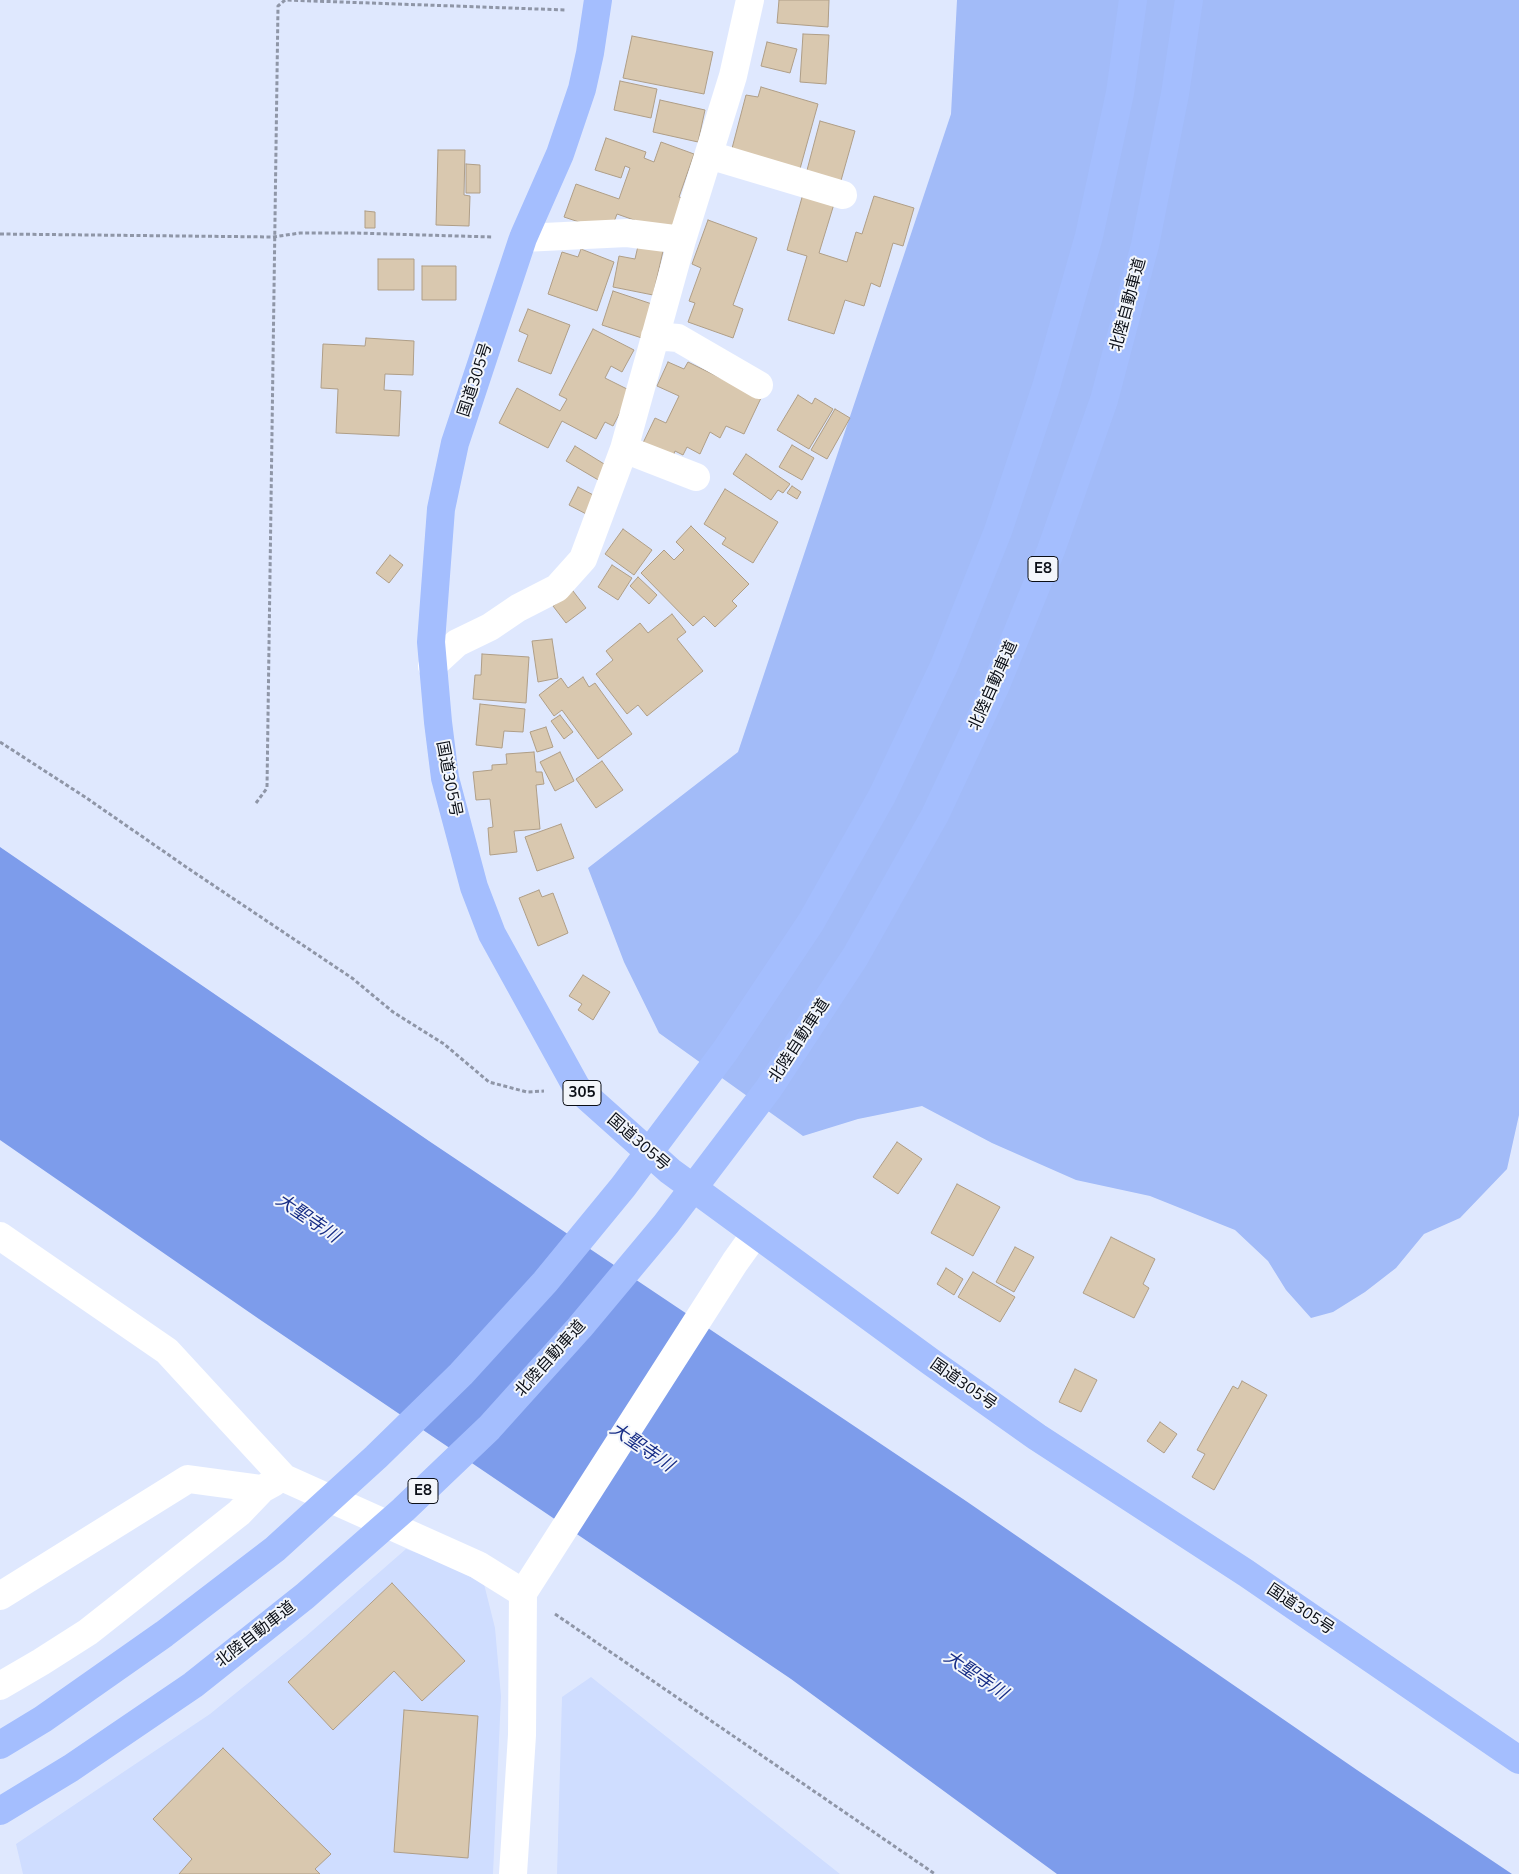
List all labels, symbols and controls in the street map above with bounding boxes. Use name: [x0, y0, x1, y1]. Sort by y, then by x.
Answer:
street label: 北陸自動車道: [1107, 256, 1151, 354]
street label: 国道305号: [455, 341, 497, 419]
road number: E8: [1028, 556, 1058, 582]
street label: 北陸自動車道: [966, 638, 1022, 734]
street label: 国道305号: [431, 739, 465, 819]
street label: 北陸自動車道: [766, 996, 834, 1086]
road number: 305: [563, 1080, 601, 1106]
street label: 国道305号: [603, 1111, 673, 1175]
water label: 大聖寺川: [271, 1190, 343, 1248]
street label: 北陸自動車道: [512, 1317, 590, 1401]
street label: 国道305号: [926, 1355, 1000, 1415]
water label: 大聖寺川: [605, 1419, 677, 1477]
road number: E8: [408, 1478, 438, 1504]
street label: 国道305号: [1263, 1581, 1337, 1639]
street label: 北陸自動車道: [212, 1598, 300, 1672]
water label: 大聖寺川: [939, 1647, 1011, 1705]

